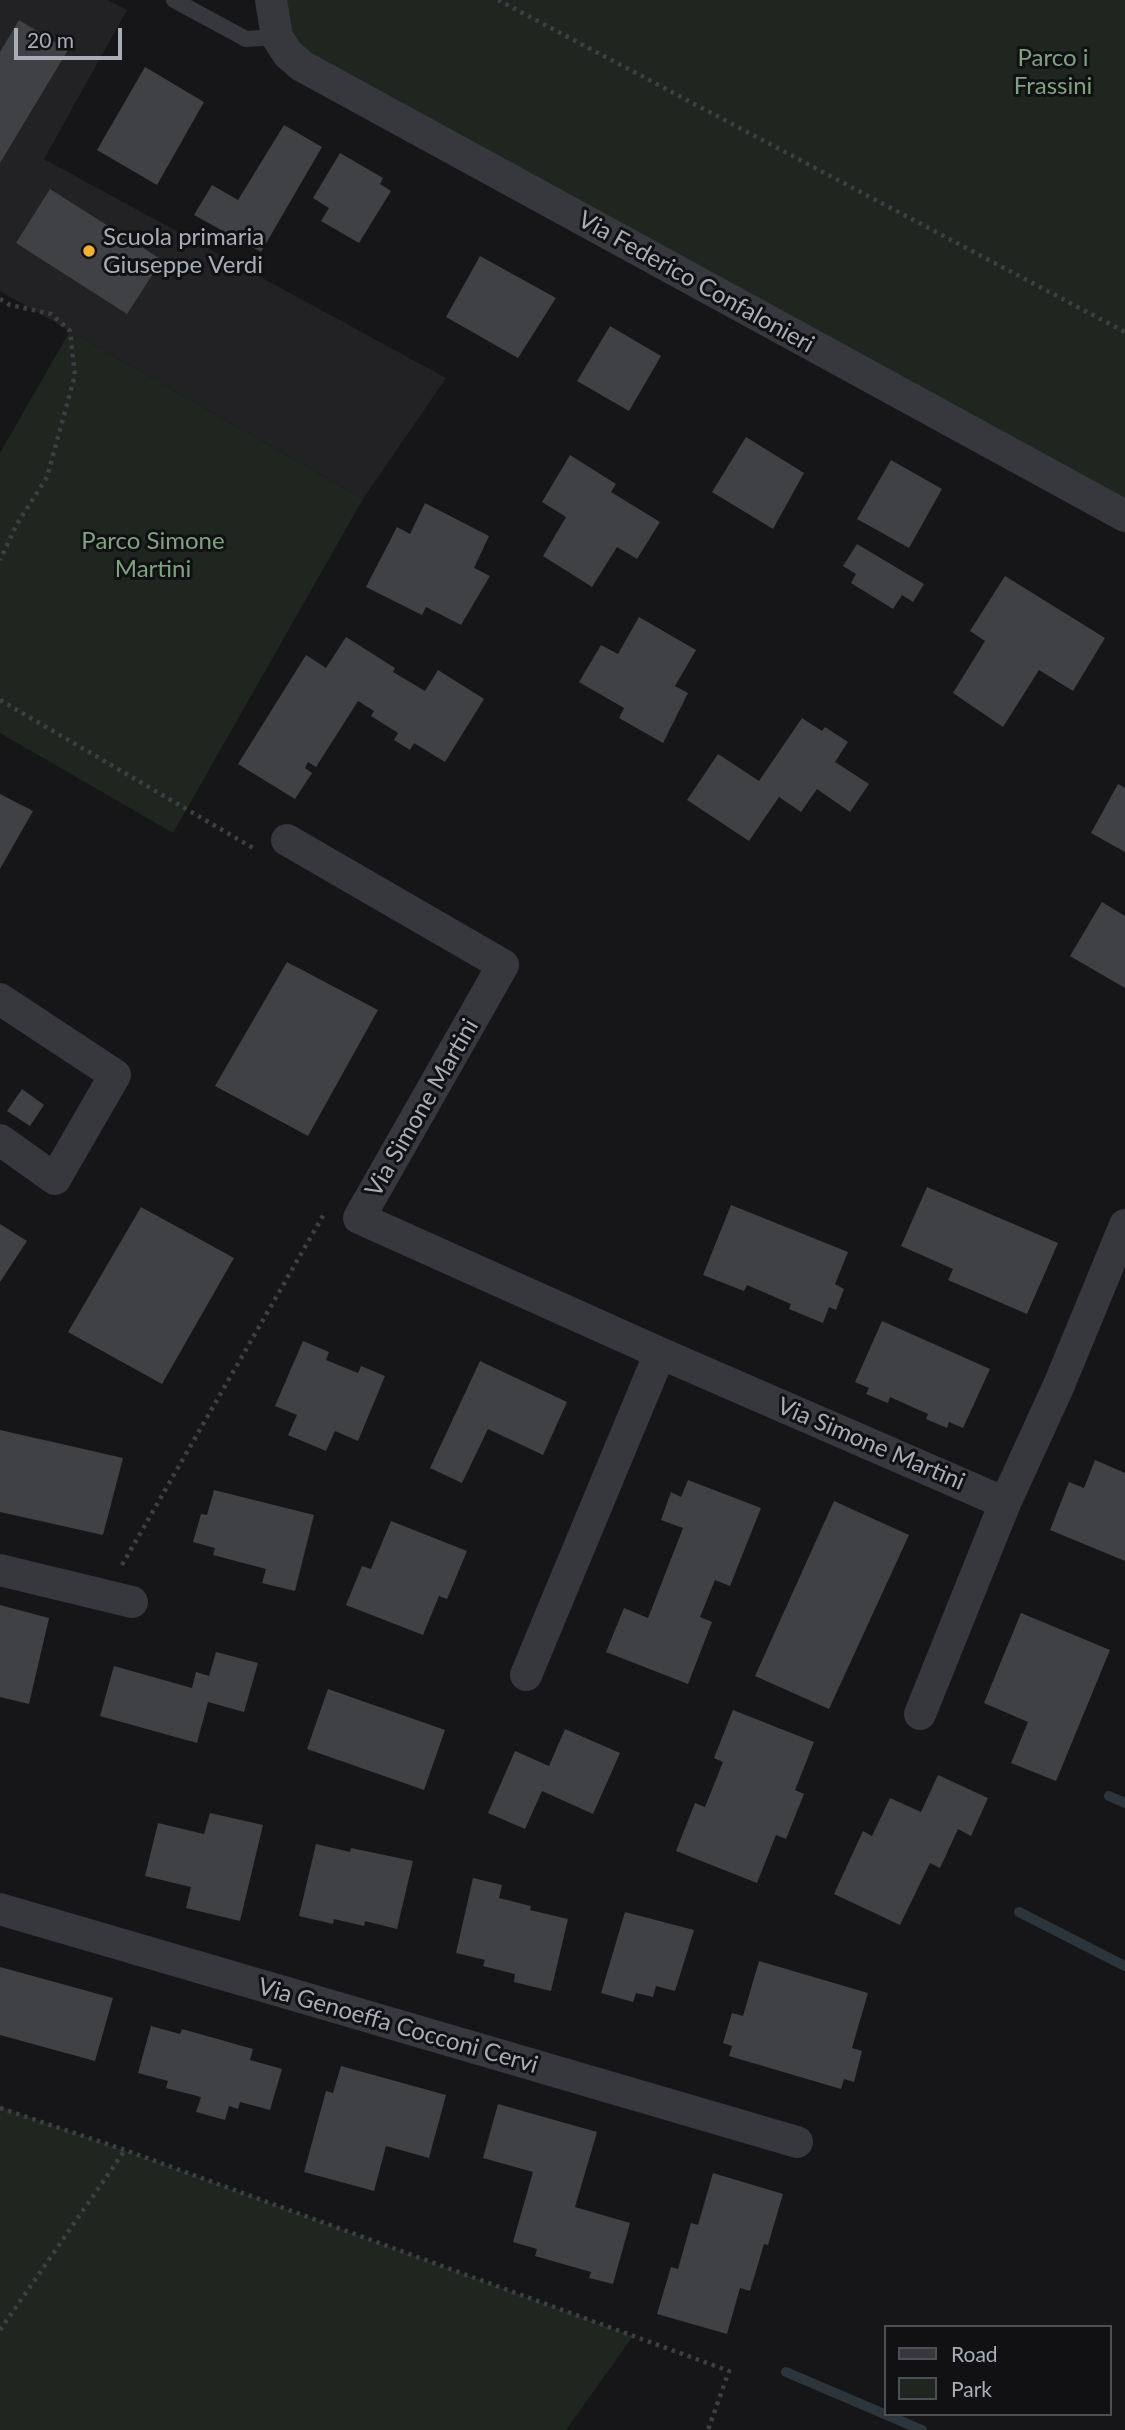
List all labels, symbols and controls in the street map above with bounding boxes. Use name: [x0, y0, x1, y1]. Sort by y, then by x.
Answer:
scale bar: [18, 14, 126, 58]
text: 20 m: [27, 27, 74, 52]
park label: Parco i Frassini: [1014, 44, 1092, 100]
street label: Via Federico Confalonieri: [573, 205, 819, 359]
place label: Scuola primaria Giuseppe Verdi: [103, 223, 264, 279]
marker: Scuola primaria Giuseppe Verdi: [81, 243, 97, 259]
park label: Parco Simone Martini: [81, 527, 225, 583]
street label: Via Simone Martini: [359, 1014, 485, 1202]
street label: Via Simone Martini: [773, 1392, 969, 1496]
street label: Via Genoeffa Cocconi Cervi: [255, 1972, 541, 2080]
legend: [884, 2325, 1111, 2416]
text: Road: [951, 2341, 998, 2366]
text: Park: [951, 2376, 992, 2401]

